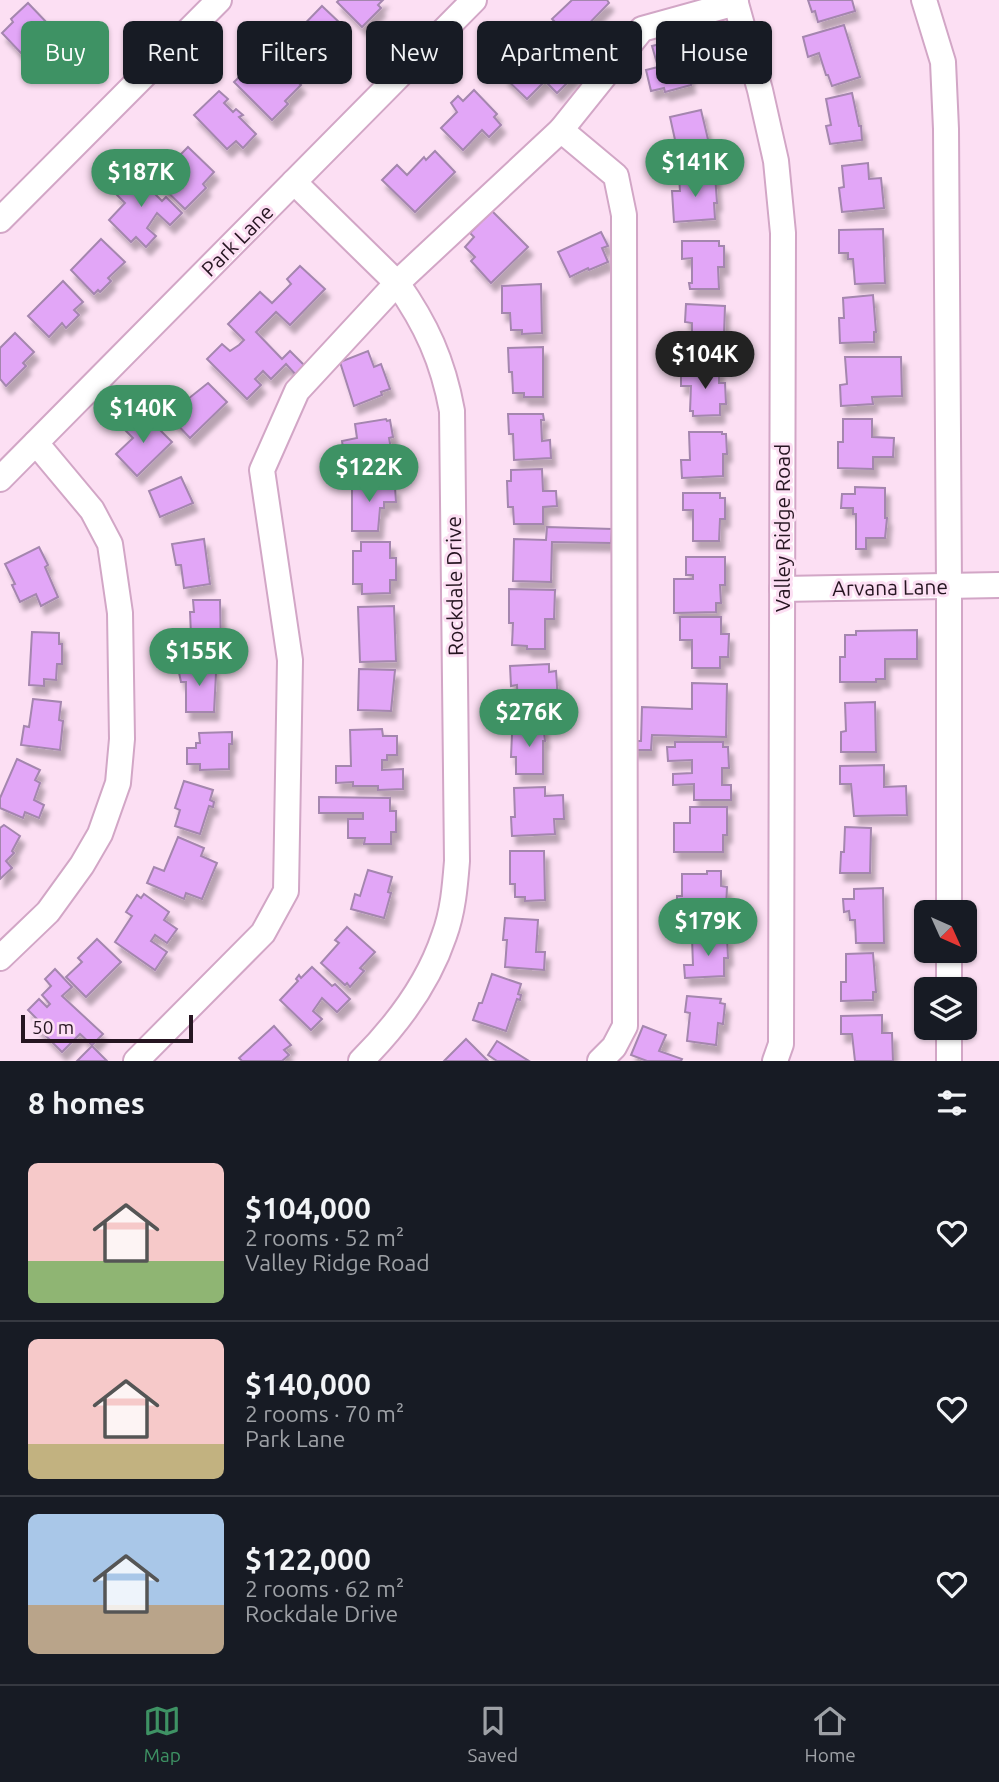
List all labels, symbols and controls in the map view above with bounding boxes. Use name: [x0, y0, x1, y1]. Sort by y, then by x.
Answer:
chip: Buy: [21, 21, 109, 84]
chip: Rent: [123, 21, 223, 84]
chip: Filters: [237, 21, 352, 84]
chip: New: [366, 21, 463, 84]
chip: Apartment: [477, 21, 642, 84]
chip: House: [656, 21, 772, 84]
pin: $141K: [646, 140, 744, 199]
text: $141K: [661, 149, 729, 174]
pin: $187K: [92, 150, 190, 209]
text: $187K: [107, 159, 175, 184]
street label: Park Lane: [196, 199, 278, 281]
pin: $104K: [656, 332, 754, 391]
text: $104K: [671, 341, 739, 366]
pin: $140K: [94, 386, 192, 445]
text: $140K: [109, 395, 177, 420]
pin: $122K: [320, 444, 418, 504]
street label: Valley Ridge Road: [770, 444, 794, 612]
text: $122K: [335, 454, 403, 479]
street label: Rockdale Drive: [441, 516, 467, 656]
street label: Arvana Lane: [832, 574, 948, 600]
pin: $155K: [150, 628, 248, 688]
text: $155K: [165, 638, 233, 663]
pin: $276K: [480, 690, 578, 749]
text: $276K: [495, 699, 563, 724]
pin: $179K: [659, 898, 757, 958]
north arrow: [914, 900, 976, 962]
map controls: [914, 900, 977, 1040]
text: $179K: [674, 908, 742, 933]
button: layers: [914, 977, 977, 1040]
scale bar: [21, 1012, 192, 1044]
text: 50 m: [32, 1016, 74, 1038]
icon: filters: [933, 1084, 971, 1122]
text: 8 homes: [28, 1086, 145, 1120]
icon: home: [84, 1191, 168, 1275]
text: $104,000: [245, 1191, 371, 1225]
icon: heart: [933, 1214, 971, 1252]
text: 2 rooms · 52 m²: [245, 1225, 404, 1250]
text: Valley Ridge Road: [245, 1250, 430, 1275]
icon: home: [84, 1367, 168, 1451]
text: $140,000: [245, 1367, 371, 1401]
icon: heart: [933, 1390, 971, 1428]
text: 2 rooms · 70 m²: [245, 1401, 404, 1426]
text: Park Lane: [245, 1426, 345, 1451]
icon: home: [84, 1542, 168, 1626]
text: $122,000: [245, 1542, 371, 1576]
icon: heart: [933, 1565, 971, 1603]
text: 2 rooms · 62 m²: [245, 1576, 404, 1601]
text: Rockdale Drive: [245, 1601, 398, 1626]
tab: Map: [143, 1702, 181, 1766]
tab: Saved: [468, 1702, 518, 1766]
tab: Home: [805, 1702, 856, 1766]

